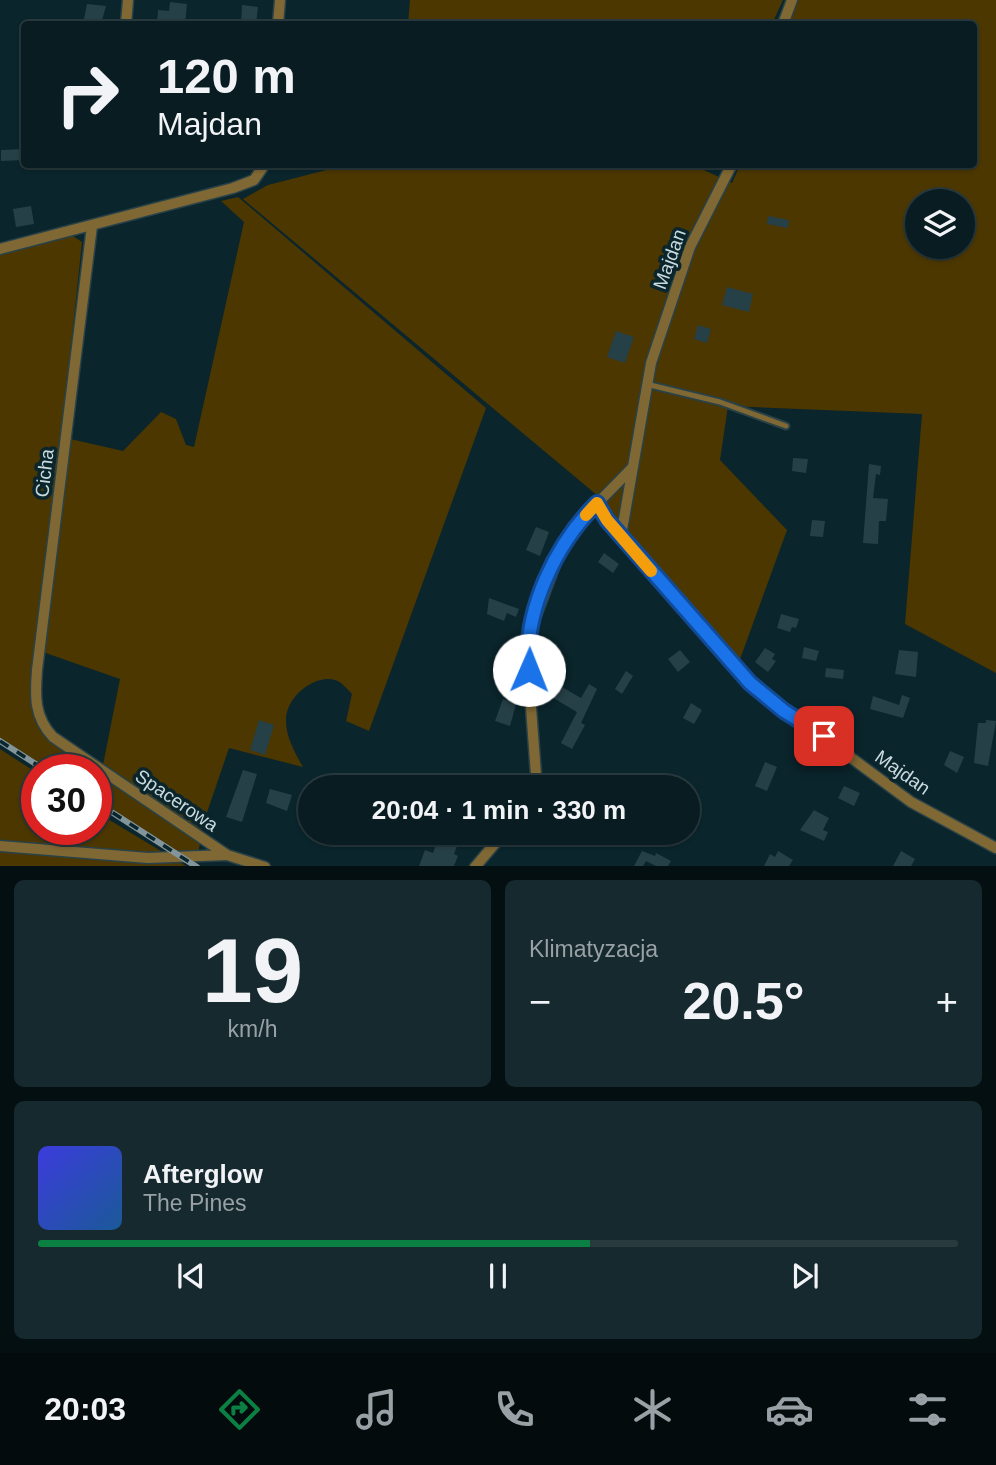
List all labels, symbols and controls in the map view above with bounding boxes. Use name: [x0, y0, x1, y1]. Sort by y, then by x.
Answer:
icon: right: [42, 49, 133, 140]
text: 120 m: [157, 49, 296, 103]
text: Majdan: [157, 106, 262, 142]
map controls: [905, 189, 975, 259]
button: layers: [905, 189, 975, 259]
street label: Majdan: [649, 226, 690, 292]
street label: Cicha: [31, 447, 58, 498]
position arrow: [492, 633, 566, 707]
pin: [794, 706, 854, 766]
icon: arrive: [805, 717, 843, 755]
street label: Majdan: [871, 746, 934, 799]
speed limit sign: 30: [21, 754, 112, 845]
street label: Spacerowa: [131, 765, 222, 836]
text: 20:04 · 1 min · 330 m: [372, 795, 626, 825]
text: 19: [202, 920, 303, 1021]
text: Klimatyzacja: [529, 936, 658, 962]
text: 20.5°: [682, 972, 805, 1030]
text: −: [529, 981, 551, 1023]
text: +: [936, 981, 958, 1023]
text: km/h: [228, 1016, 277, 1042]
text: Afterglow: [143, 1159, 263, 1189]
text: The Pines: [143, 1190, 247, 1216]
icon: previous: [172, 1257, 210, 1295]
icon: pause: [479, 1257, 517, 1295]
icon: next: [786, 1257, 824, 1295]
icon: directions: [215, 1385, 264, 1434]
icon: music: [352, 1385, 401, 1434]
icon: phone: [490, 1385, 539, 1434]
icon: climate: [628, 1385, 677, 1434]
icon: car: [765, 1385, 814, 1434]
icon: filters: [903, 1385, 952, 1434]
text: 20:03: [44, 1391, 126, 1427]

